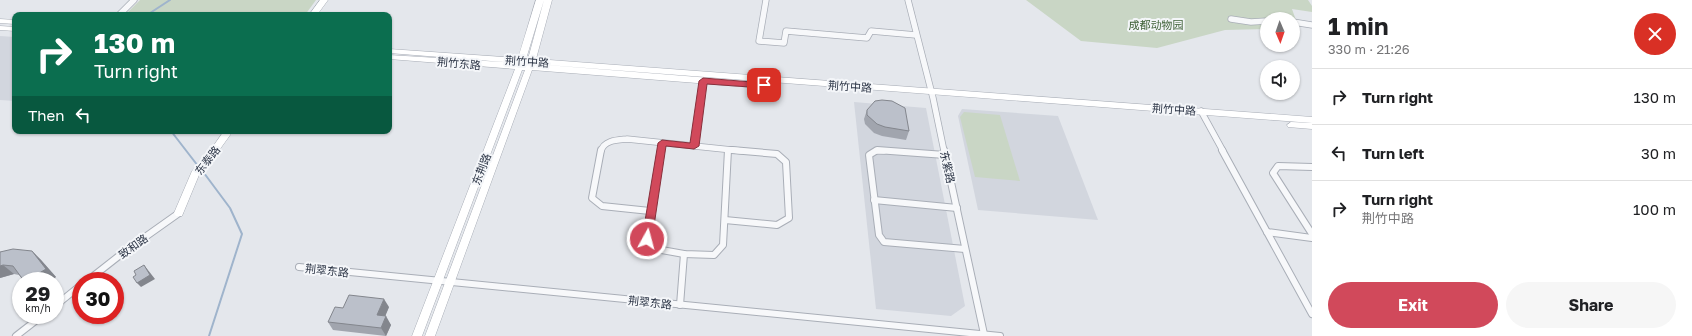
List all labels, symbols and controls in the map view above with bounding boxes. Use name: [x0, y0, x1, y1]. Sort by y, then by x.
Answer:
text: 1 min: [1328, 11, 1388, 40]
north arrow: [1260, 12, 1300, 52]
map controls: [1260, 12, 1300, 100]
button: close: [1634, 13, 1676, 55]
park label: 成都动物园: [1129, 18, 1184, 31]
text: 130 m: [94, 26, 175, 59]
icon: right: [28, 28, 80, 80]
text: 330 m · 21:26: [1328, 41, 1410, 57]
street label: 荆竹中路: [505, 53, 549, 69]
street label: 荆竹东路: [437, 55, 481, 71]
text: Turn right: [94, 60, 178, 82]
button: sound: [1260, 60, 1300, 100]
pin: [747, 68, 781, 102]
icon: arrive: [753, 74, 775, 96]
street label: 荆竹中路: [828, 78, 872, 94]
icon: right: [1328, 86, 1350, 108]
text: Turn right: [1362, 88, 1433, 106]
text: 130 m: [1634, 88, 1676, 106]
street label: 荆竹中路: [1152, 101, 1196, 117]
icon: left: [72, 104, 94, 126]
text: Then: [28, 106, 64, 124]
icon: left: [1328, 142, 1350, 164]
street label: 东泰路: [192, 143, 222, 177]
text: Turn left: [1362, 144, 1424, 162]
text: 30 m: [1641, 144, 1676, 162]
street label: 东紫路: [938, 149, 958, 185]
street label: 东荆路: [469, 151, 493, 187]
text: Turn right: [1362, 190, 1433, 208]
icon: right: [1328, 198, 1350, 220]
text: 100 m: [1633, 200, 1676, 218]
text: 荆竹中路: [1362, 210, 1414, 226]
position arrow: [626, 218, 668, 260]
street label: 致和路: [116, 231, 150, 261]
street label: 荆翠东路: [304, 261, 350, 279]
speed limit sign: 30: [72, 272, 124, 324]
text: 29: [26, 281, 50, 305]
button: Exit: [1328, 282, 1498, 328]
button: Share: [1506, 282, 1676, 328]
street label: 荆翠东路: [627, 293, 673, 311]
text: km/h: [25, 302, 51, 314]

